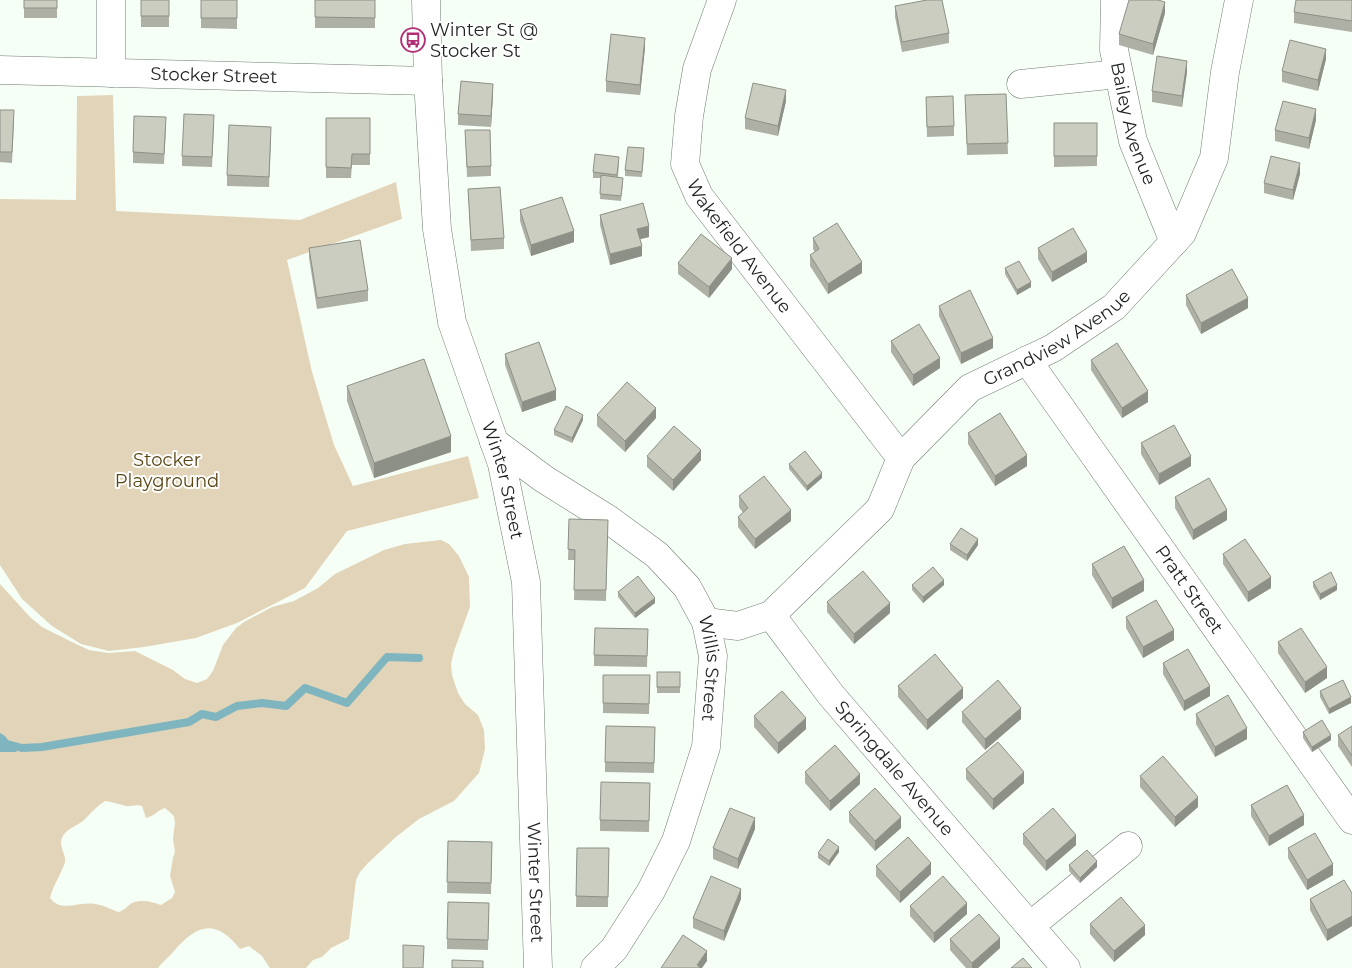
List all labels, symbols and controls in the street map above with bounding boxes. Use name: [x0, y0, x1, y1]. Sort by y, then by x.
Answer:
place label: Winter St @ Stocker St: [430, 19, 538, 62]
bus stop icon: Winter St @ Stocker St: [400, 27, 426, 53]
street label: Bailey Avenue: [1106, 60, 1161, 188]
street label: Stocker Street: [150, 63, 278, 88]
street label: Wakefield Avenue: [682, 176, 796, 318]
street label: Grandview Avenue: [980, 285, 1135, 391]
street label: Winter Street: [477, 418, 528, 541]
park label: Stocker Playground: [115, 449, 219, 492]
street label: Pratt Street: [1150, 541, 1228, 638]
street label: Willis Street: [694, 613, 724, 722]
street label: Springdale Avenue: [830, 697, 958, 841]
street label: Winter Street: [522, 822, 548, 943]

